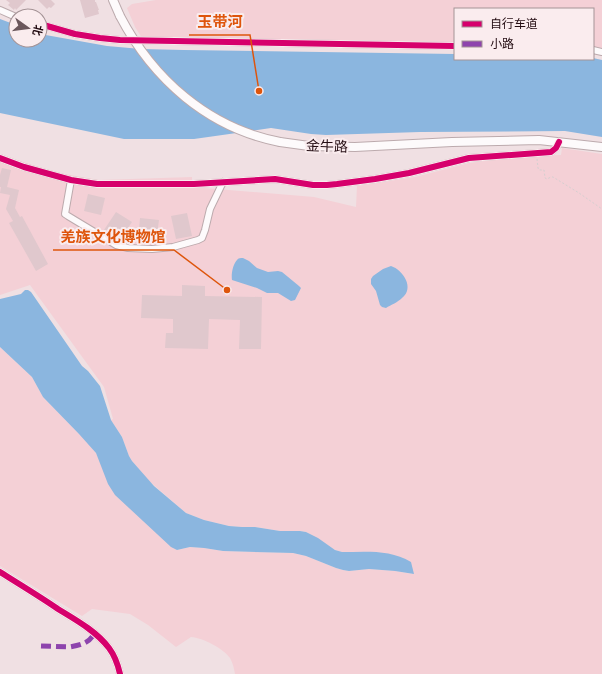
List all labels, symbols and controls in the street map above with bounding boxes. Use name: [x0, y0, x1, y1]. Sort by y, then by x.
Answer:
north arrow: [8, 8, 48, 48]
callout: 玉带河: [189, 8, 250, 35]
legend: [454, 8, 594, 60]
text: 玉带河: [197, 13, 243, 31]
text: 自行车道: [490, 17, 538, 31]
text: 北: [30, 23, 45, 37]
text: 小路: [490, 37, 514, 51]
street label: 金牛路: [306, 137, 348, 155]
callout: 羌族文化博物馆: [53, 223, 174, 250]
text: 羌族文化博物馆: [60, 228, 166, 246]

